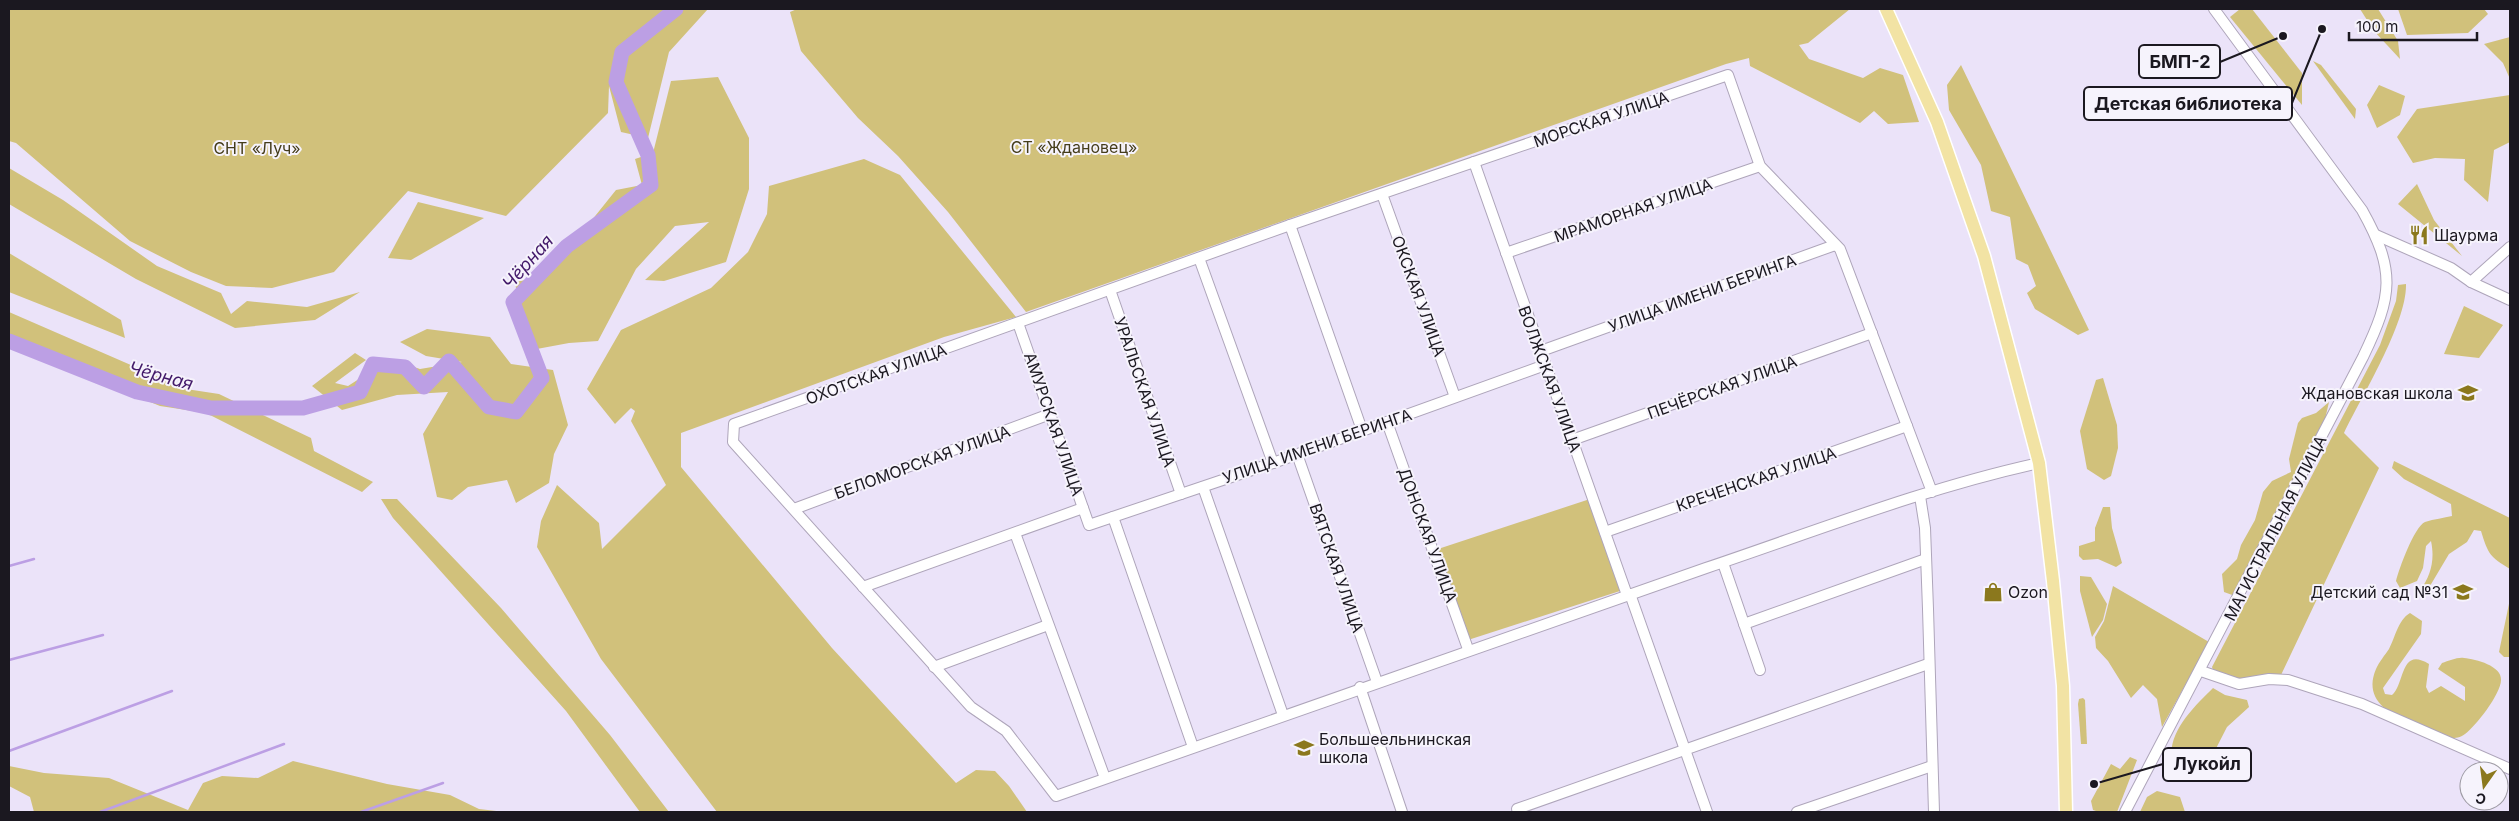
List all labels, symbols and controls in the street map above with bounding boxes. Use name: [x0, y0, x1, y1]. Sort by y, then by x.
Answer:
scale bar: [2349, 10, 2476, 42]
text: 100 m: [2356, 17, 2398, 36]
callout: БМП-2: [2139, 45, 2220, 78]
text: БМП-2: [2149, 51, 2211, 72]
street label: МОРСКАЯ УЛИЦА: [1531, 86, 1671, 152]
callout: Детская библиотека: [2084, 87, 2292, 120]
text: Детская библиотека: [2094, 93, 2282, 114]
park label: СТ «Ждановец»: [1011, 137, 1137, 157]
park label: СНТ «Луч»: [213, 138, 301, 158]
street label: МРАМОРНАЯ УЛИЦА: [1551, 174, 1715, 246]
restaurant icon: Шаурма: [2408, 224, 2430, 246]
place label: Шаурма: [2434, 225, 2498, 245]
water label: Чёрная: [498, 230, 557, 293]
street label: ОКСКАЯ УЛИЦА: [1388, 233, 1450, 359]
street label: УЛИЦА ИМЕНИ БЕРИНГА: [1605, 250, 1799, 336]
street label: ВОЛЖСКАЯ УЛИЦА: [1514, 303, 1586, 455]
street label: УРАЛЬСКАЯ УЛИЦА: [1110, 314, 1180, 470]
street label: ОХОТСКАЯ УЛИЦА: [803, 339, 949, 409]
street label: АМУРСКАЯ УЛИЦА: [1020, 350, 1088, 498]
street label: ПЕЧЁРСКАЯ УЛИЦА: [1645, 351, 1799, 423]
water label: Чёрная: [127, 357, 196, 394]
school or university icon: Ждановская школа: [2457, 382, 2479, 404]
place label: Ждановская школа: [2301, 383, 2453, 403]
street label: УЛИЦА ИМЕНИ БЕРИНГА: [1220, 404, 1414, 488]
street label: БЕЛОМОРСКАЯ УЛИЦА: [831, 421, 1013, 503]
street label: МАГИСТРАЛЬНАЯ УЛИЦА: [2219, 432, 2331, 624]
street label: КРЕЧЕНСКАЯ УЛИЦА: [1673, 442, 1839, 516]
street label: ДОНСКАЯ УЛИЦА: [1394, 465, 1462, 605]
street label: ВЯТСКАЯ УЛИЦА: [1305, 501, 1369, 635]
shop icon: Ozon: [1982, 581, 2004, 603]
school or university icon: Детский сад №31: [2452, 581, 2474, 603]
place label: Ozon: [2008, 582, 2048, 602]
place label: Детский сад №31: [2310, 582, 2448, 602]
place label: Большеельнинская школа: [1319, 729, 1471, 767]
school or university icon: Большеельнинская школа: [1293, 737, 1315, 759]
callout: Лукойл: [2163, 748, 2251, 781]
text: Лукойл: [2173, 753, 2241, 774]
north arrow: [2459, 761, 2509, 811]
text: С: [2474, 790, 2488, 809]

